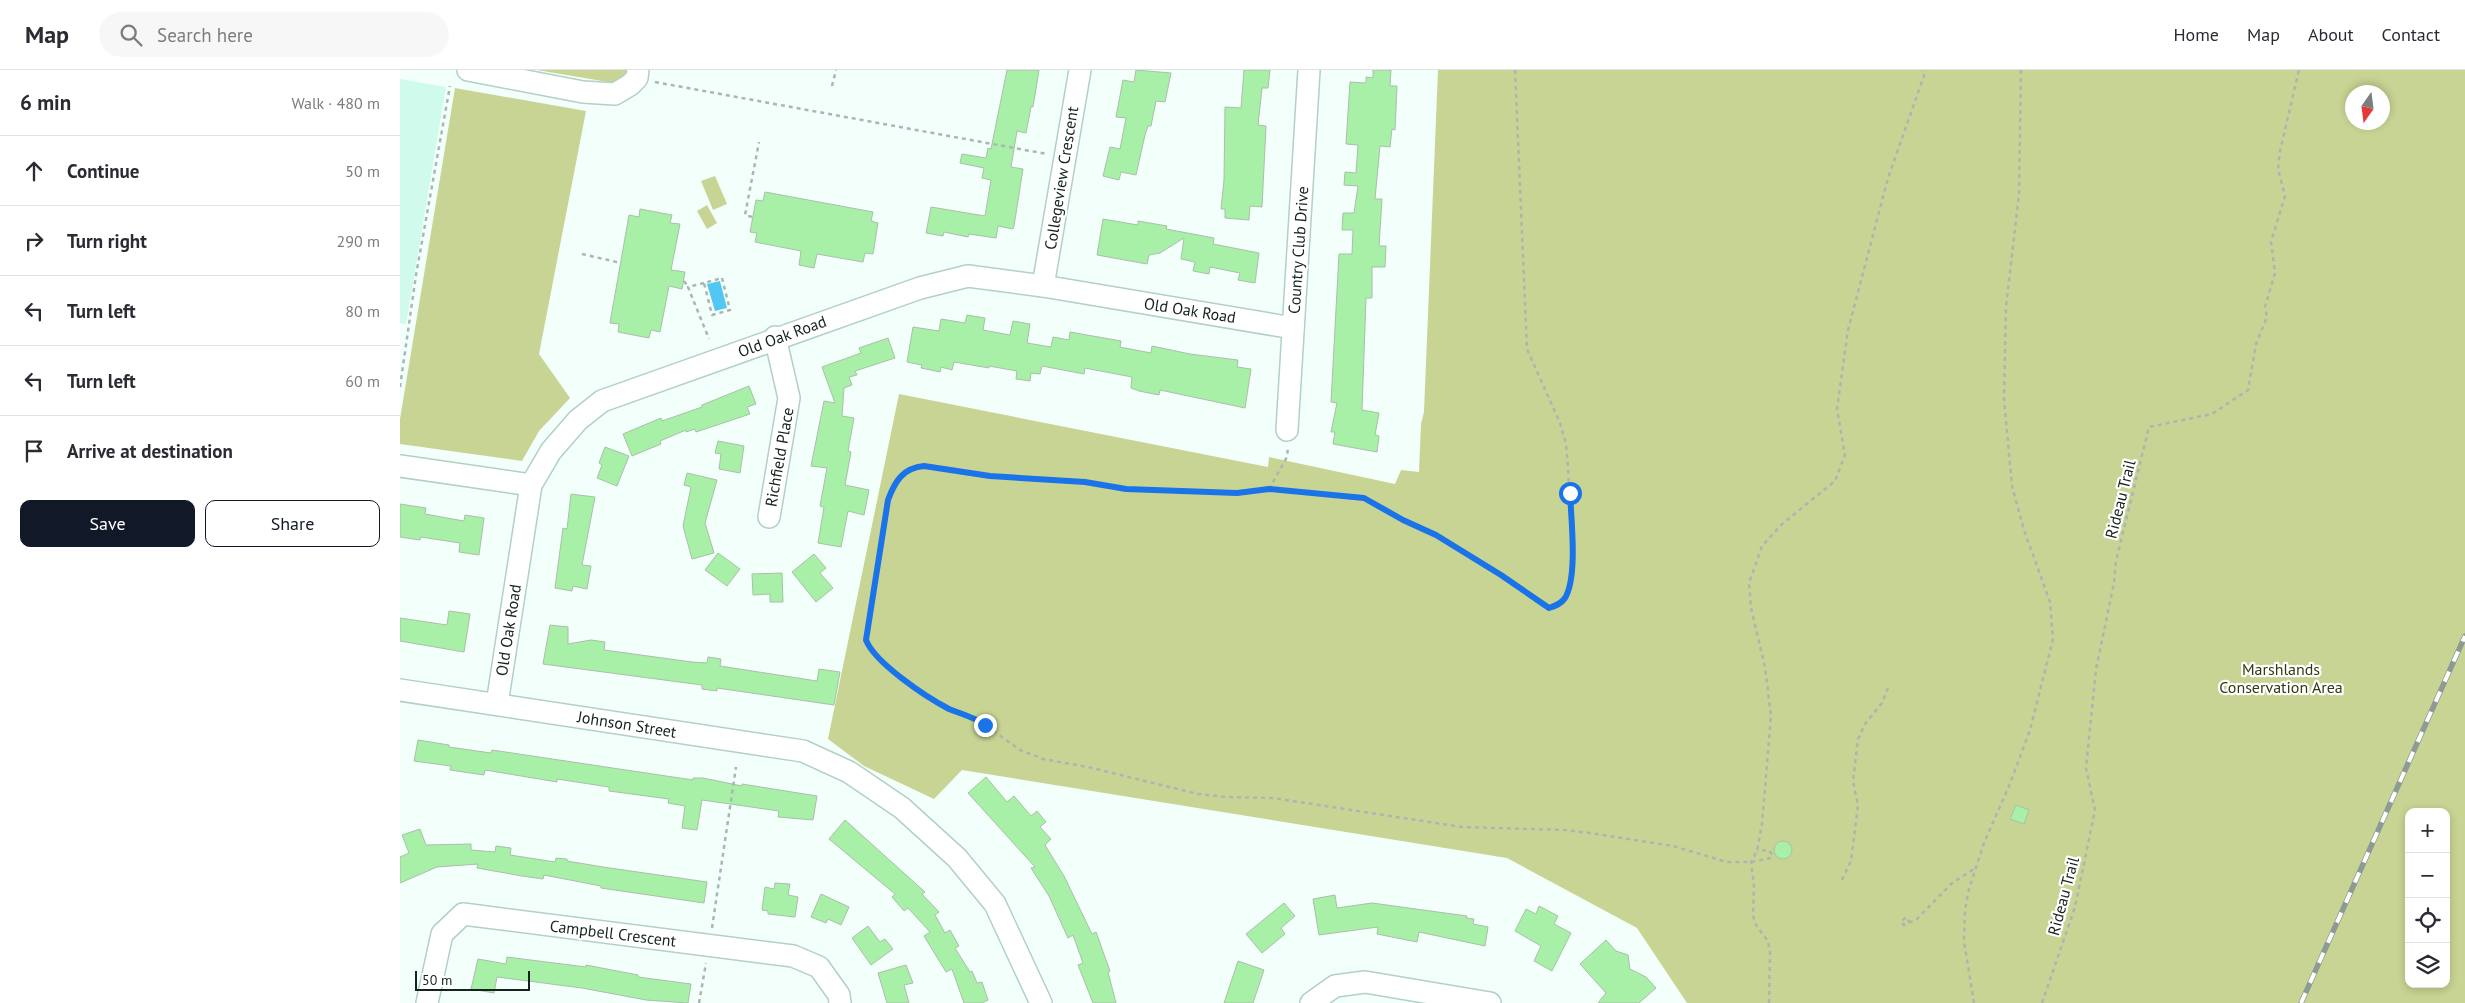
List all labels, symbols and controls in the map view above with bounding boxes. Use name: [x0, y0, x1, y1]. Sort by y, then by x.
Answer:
search box: [99, 12, 449, 57]
text: Map: [25, 19, 69, 50]
icon: search: [117, 21, 145, 49]
text: Search here: [157, 23, 253, 47]
text: Home: [2173, 23, 2219, 46]
text: Map: [2247, 23, 2280, 46]
text: About: [2308, 23, 2354, 46]
text: Contact: [2382, 23, 2440, 46]
north arrow: [2345, 85, 2390, 130]
text: 6 min: [20, 89, 71, 116]
text: Walk · 480 m: [291, 93, 380, 113]
street label: Collegeview Crescent: [1040, 104, 1082, 251]
icon: ahead: [20, 157, 48, 185]
text: Continue: [67, 159, 139, 183]
text: 50 m: [345, 161, 380, 181]
street label: Country Club Drive: [1284, 186, 1312, 314]
icon: right: [20, 227, 48, 255]
text: Turn right: [67, 229, 147, 253]
text: 290 m: [337, 231, 380, 251]
street label: Old Oak Road: [1143, 293, 1237, 327]
icon: left: [20, 297, 48, 325]
text: Turn left: [67, 299, 136, 323]
text: 80 m: [345, 301, 380, 321]
street label: Old Oak Road: [735, 311, 829, 361]
icon: left: [20, 367, 48, 395]
text: Turn left: [67, 369, 136, 393]
text: 60 m: [345, 371, 380, 391]
street label: Richfield Place: [760, 406, 798, 508]
icon: arrive: [20, 437, 48, 465]
text: Arrive at destination: [67, 439, 233, 463]
street label: Rideau Trail: [2101, 457, 2140, 540]
route start: [1559, 482, 1582, 505]
button: Save: [20, 500, 195, 547]
button: Share: [205, 500, 380, 547]
street label: Old Oak Road: [491, 583, 525, 677]
park label: Marshlands Conservation Area: [2219, 659, 2343, 697]
street label: Johnson Street: [575, 706, 678, 742]
route end: [974, 714, 997, 737]
map controls: [2405, 808, 2450, 988]
button: +: [2405, 808, 2450, 853]
button: −: [2405, 853, 2450, 898]
street label: Rideau Trail: [2043, 854, 2083, 937]
button: locate: [2405, 898, 2450, 943]
street label: Campbell Crescent: [549, 915, 678, 951]
button: layers: [2405, 943, 2450, 988]
scale bar: [415, 968, 530, 991]
text: 50 m: [422, 971, 452, 989]

